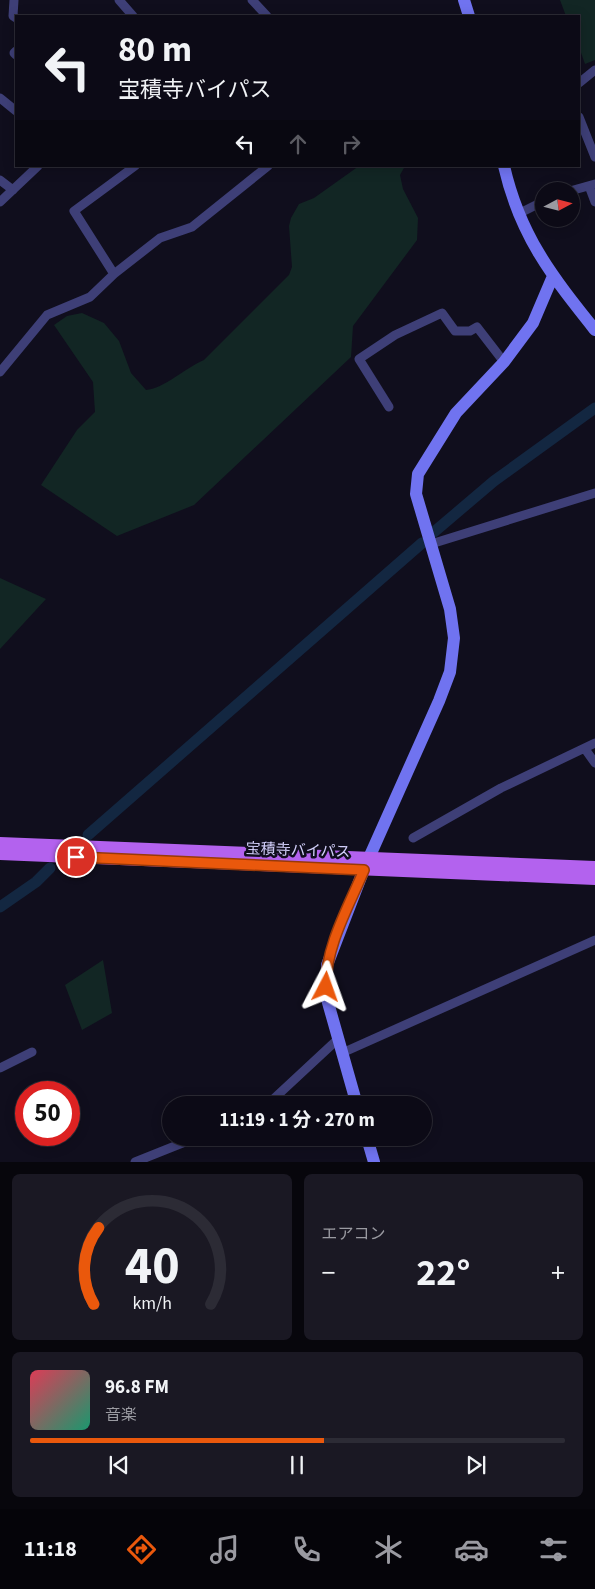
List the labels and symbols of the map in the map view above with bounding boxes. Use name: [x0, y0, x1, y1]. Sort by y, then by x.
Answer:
north arrow: [535, 182, 580, 228]
pin: [55, 836, 97, 878]
street label: 宝積寺バイパス: [245, 838, 351, 863]
position arrow: [299, 960, 351, 1012]
speed limit sign: 50: [15, 1081, 80, 1146]

